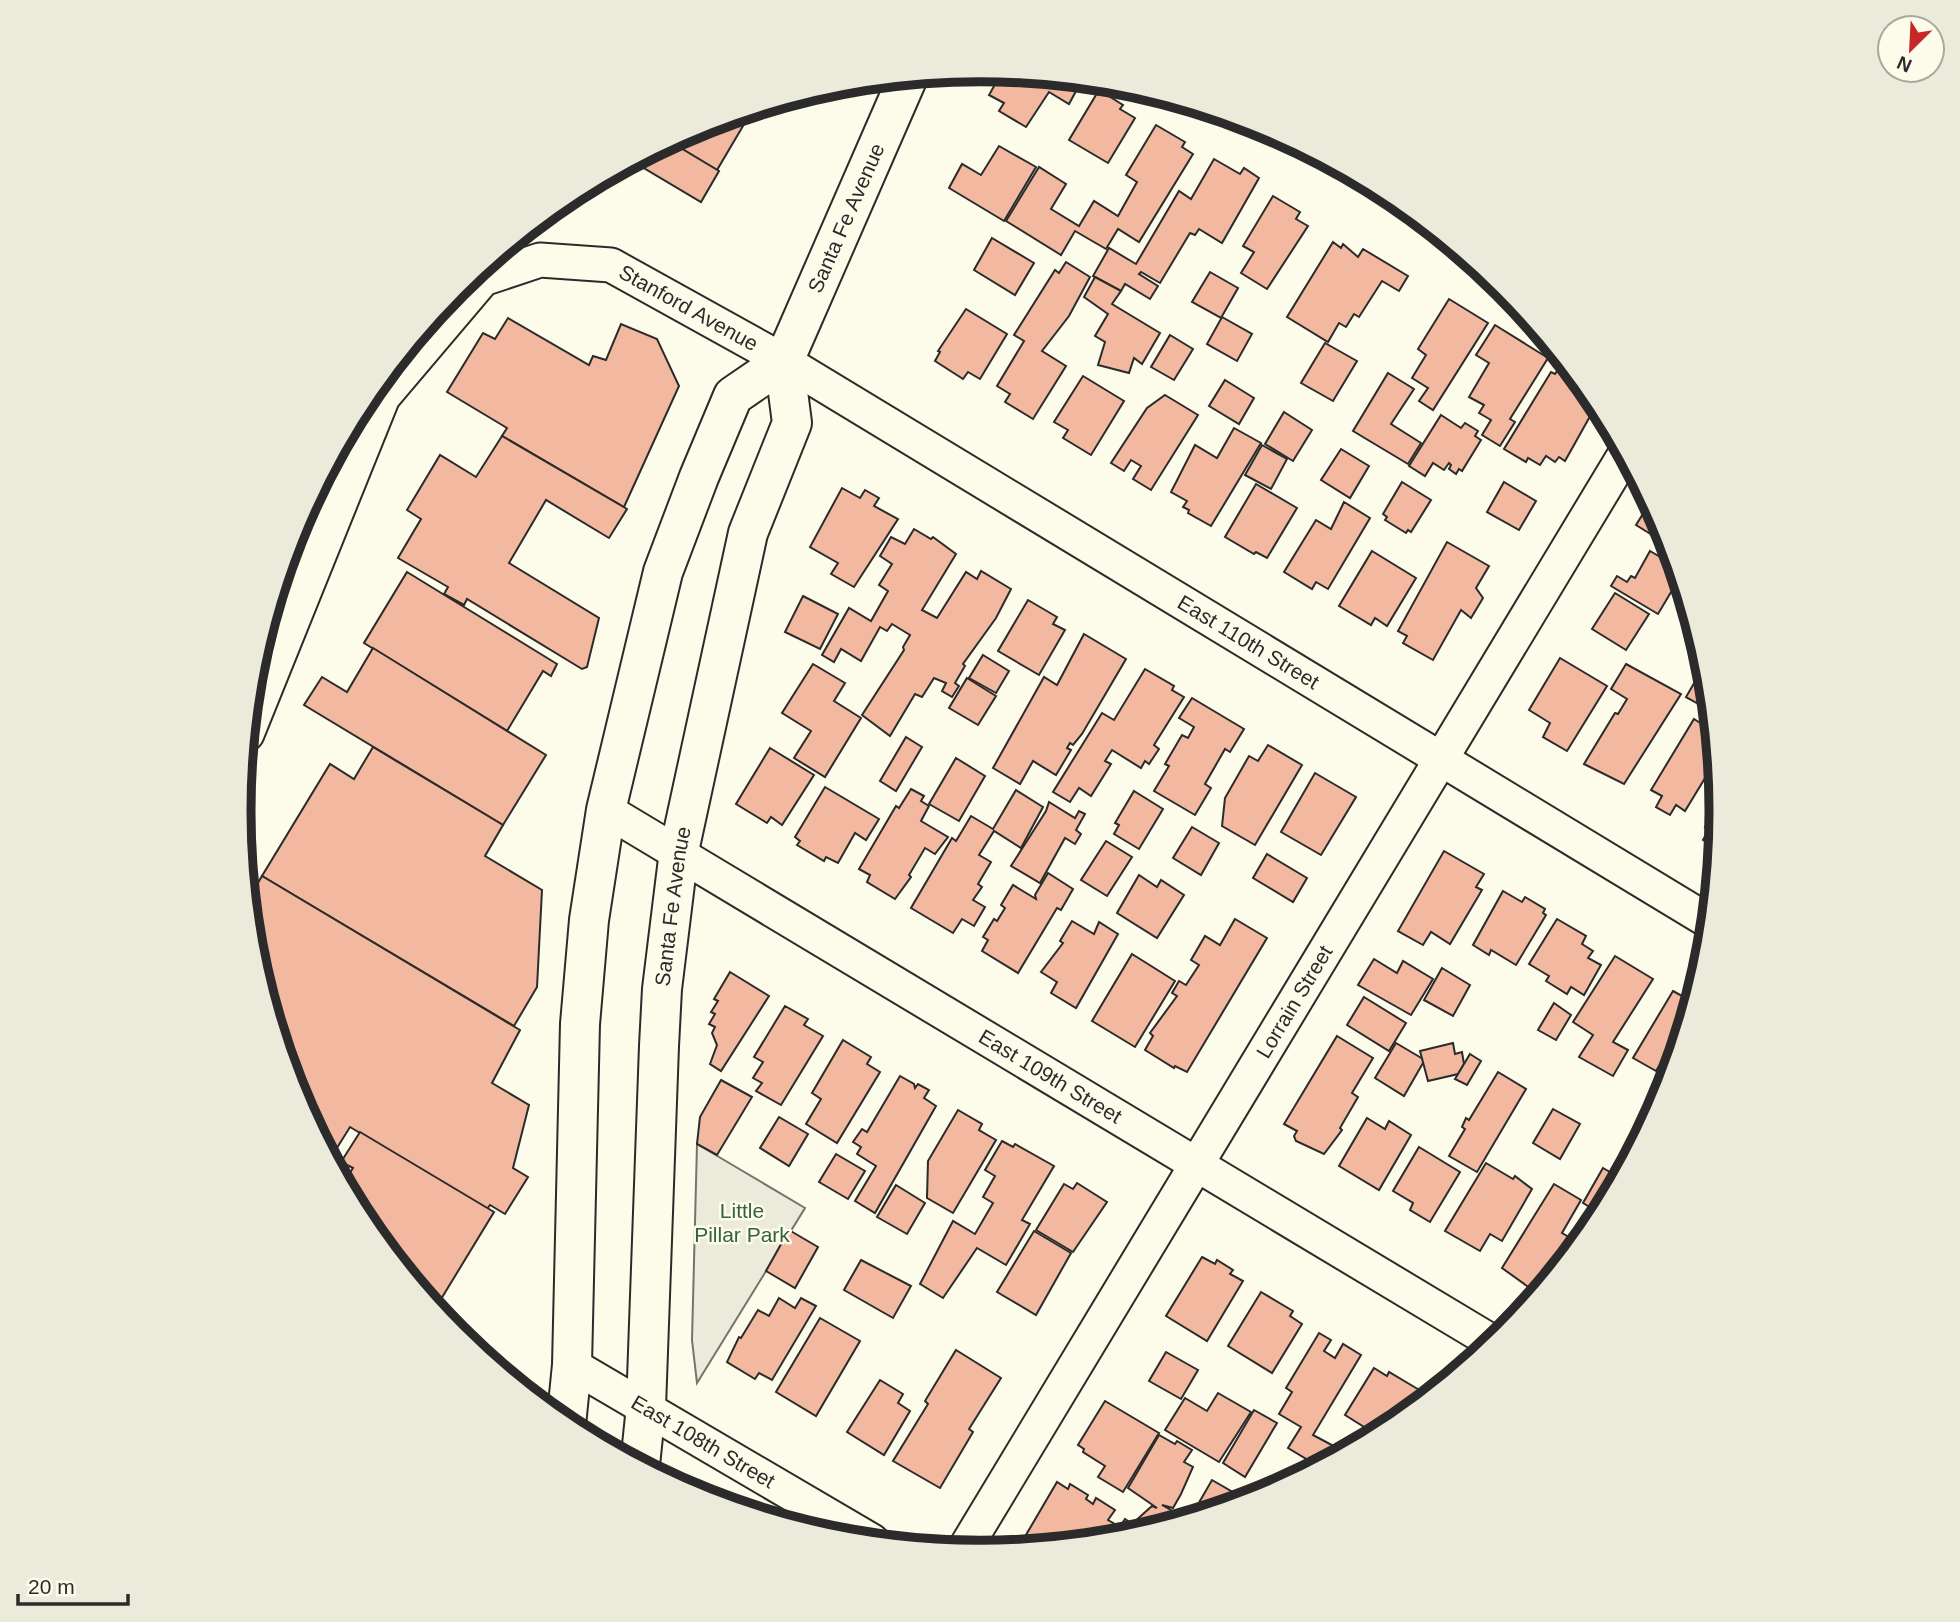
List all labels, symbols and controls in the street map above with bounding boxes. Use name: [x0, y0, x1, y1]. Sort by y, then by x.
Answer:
north arrow: [1876, 14, 1946, 84]
text: N: [1894, 52, 1915, 76]
street label: Santa Fe Avenue: [803, 140, 889, 296]
street label: Stanford Avenue: [615, 260, 762, 355]
street label: East 110th Street: [1174, 590, 1323, 693]
street label: Santa Fe Avenue: [650, 824, 695, 987]
street label: Lorrain Street: [1251, 941, 1337, 1062]
street label: East 109th Street: [975, 1025, 1126, 1128]
park label: Little Pillar Park: [694, 1199, 790, 1246]
street label: East 108th Street: [627, 1390, 779, 1493]
scale bar: [18, 1562, 128, 1606]
text: 20 m: [28, 1575, 75, 1598]

